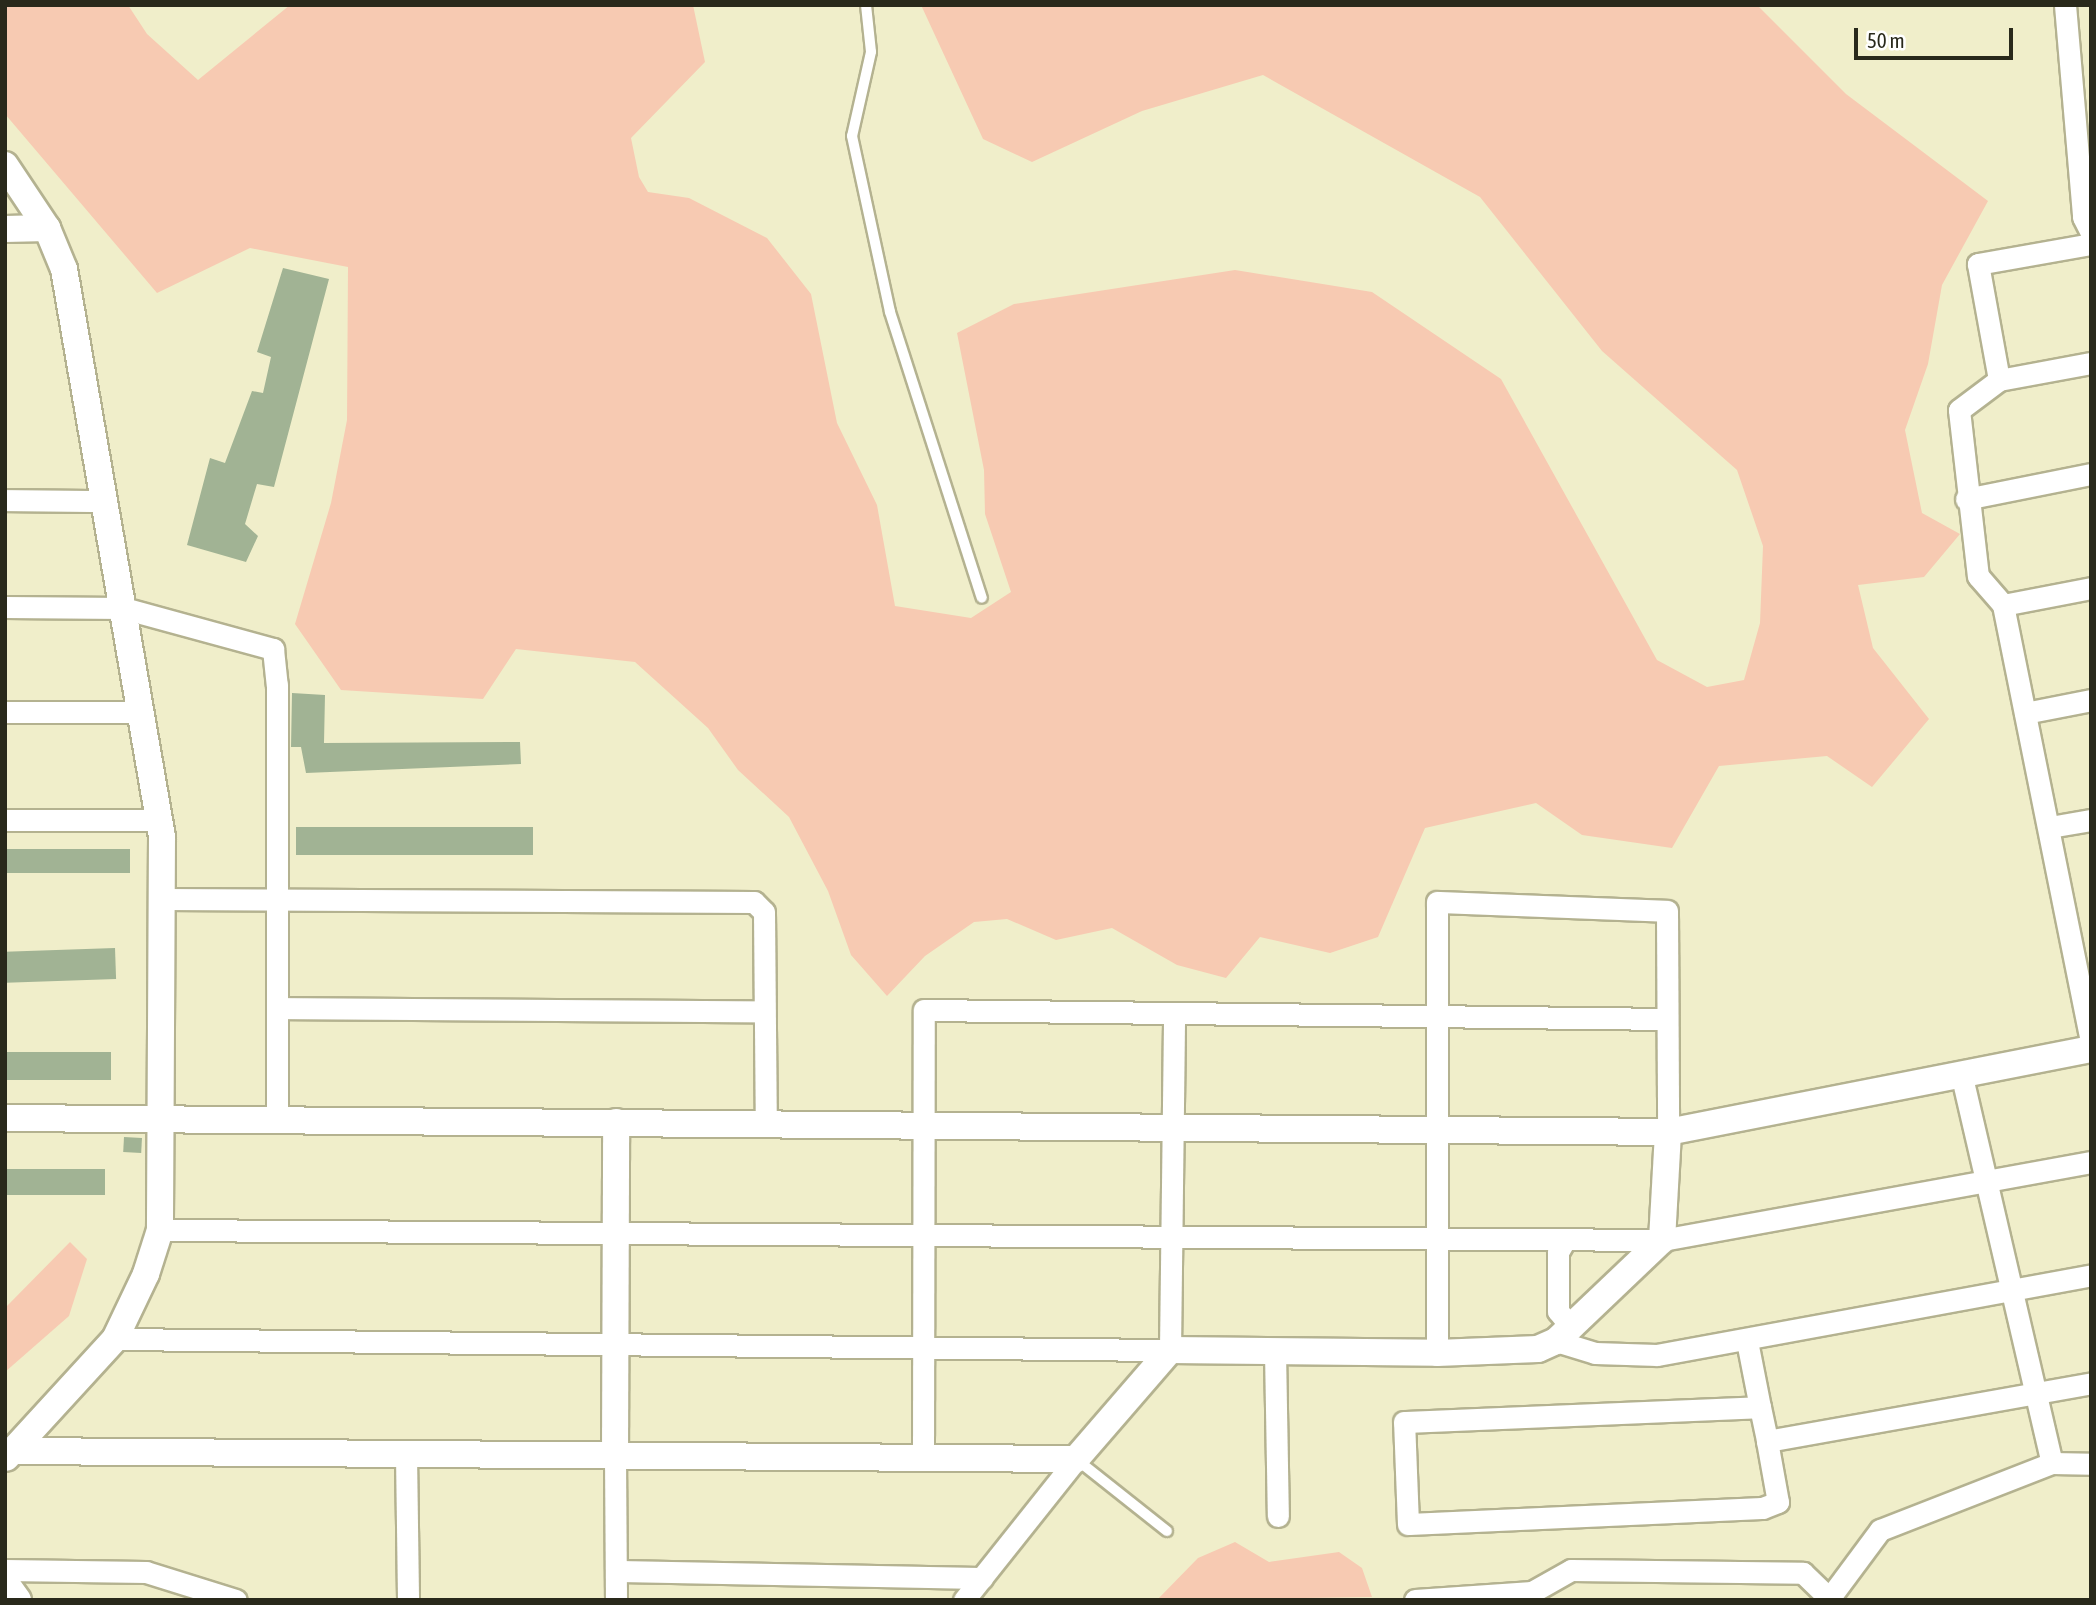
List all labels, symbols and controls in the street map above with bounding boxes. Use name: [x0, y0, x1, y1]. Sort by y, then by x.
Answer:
scale bar: [1858, 14, 2017, 58]
text: 50 m: [1867, 28, 1905, 52]

